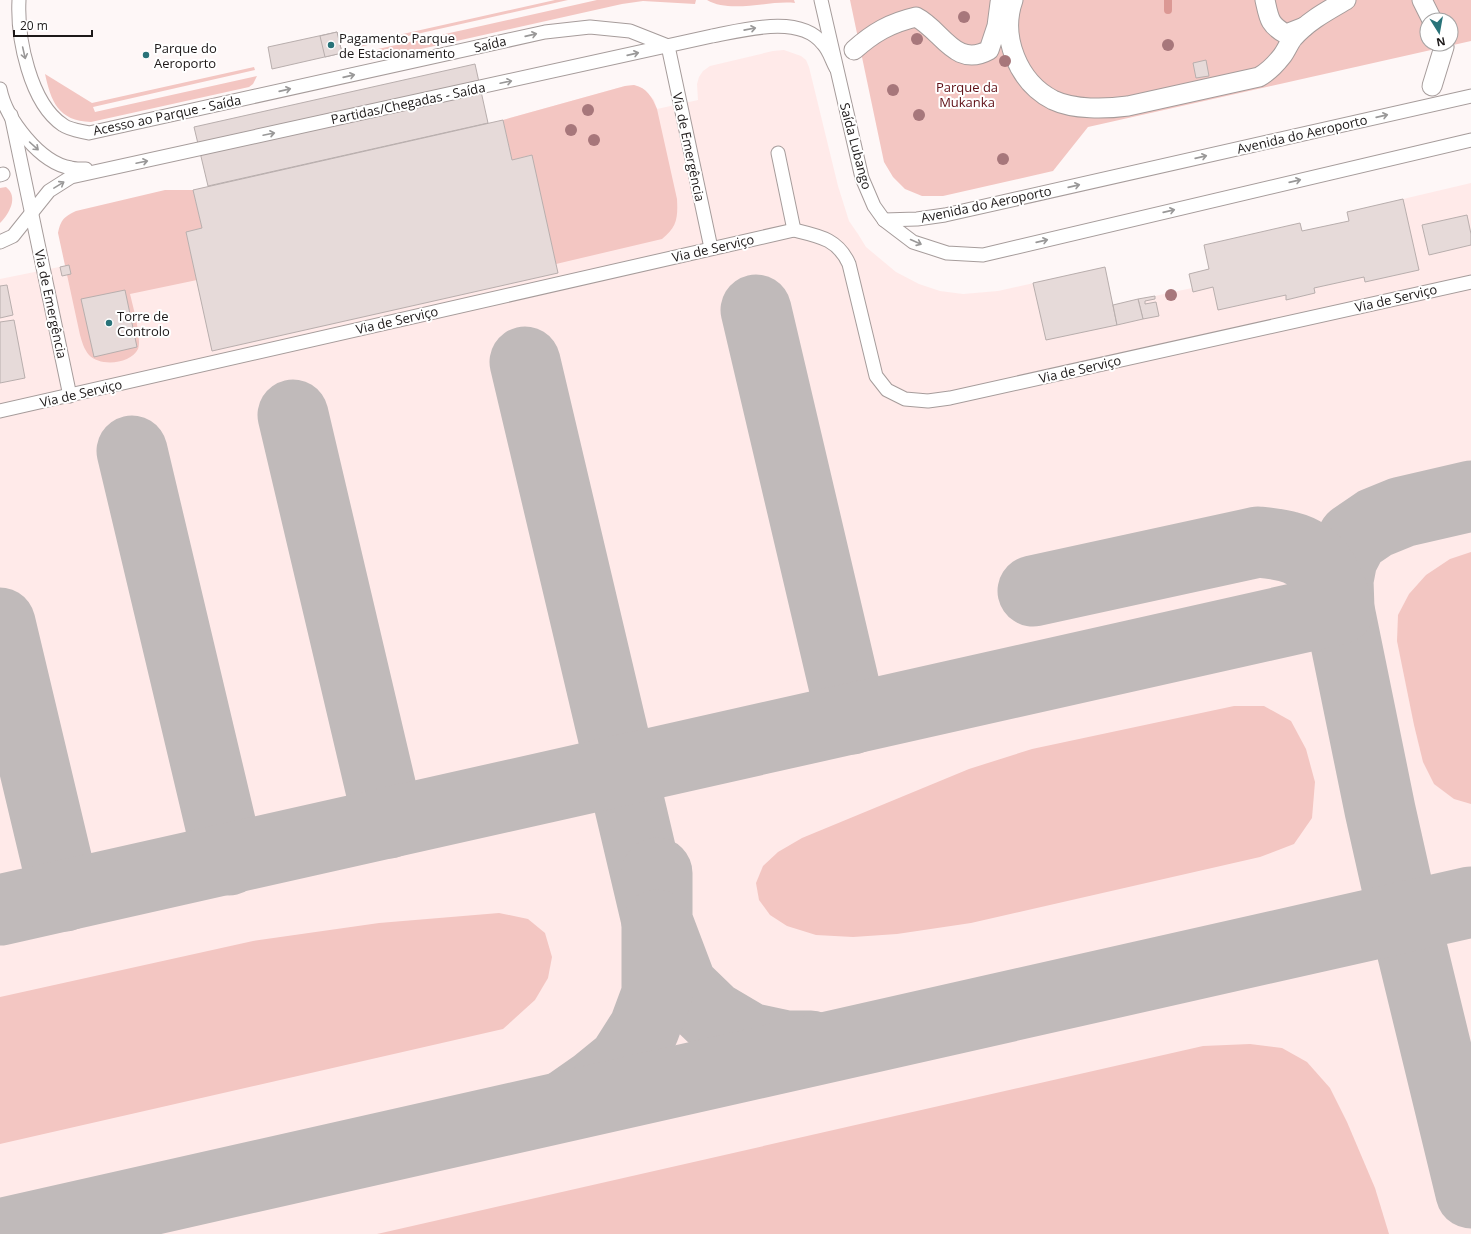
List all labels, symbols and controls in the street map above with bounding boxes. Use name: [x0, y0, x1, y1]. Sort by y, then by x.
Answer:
scale bar: [14, 12, 92, 38]
north arrow: [1419, 12, 1459, 52]
text: 20 m: [20, 17, 48, 34]
one-way arrow: [744, 24, 757, 32]
place label: Pagamento Parque de Estacionamento: [339, 29, 455, 62]
one-way arrow: [524, 31, 537, 39]
street label: Saída: [472, 32, 508, 56]
text: N: [1435, 34, 1447, 51]
place label: Parque do Aeroporto: [154, 39, 217, 72]
marker: Pagamento Parque de Estacionamento: [326, 40, 336, 50]
one-way arrow: [20, 46, 28, 59]
one-way arrow: [626, 49, 639, 57]
marker: Parque do Aeroporto: [141, 50, 151, 60]
one-way arrow: [343, 71, 356, 79]
one-way arrow: [499, 77, 512, 85]
street label: Partidas/Chegadas - Saída: [329, 78, 487, 128]
park label: Parque da Mukanka: [936, 78, 998, 111]
one-way arrow: [278, 86, 291, 94]
street label: Acesso ao Parque - Saída: [91, 90, 243, 140]
street label: Via de Emergência: [669, 91, 709, 203]
street label: Saída Lubango: [836, 101, 876, 191]
street label: Avenida do Aeroporto: [1235, 110, 1369, 158]
one-way arrow: [1375, 112, 1388, 120]
one-way arrow: [262, 129, 275, 137]
one-way arrow: [28, 142, 39, 151]
one-way arrow: [1194, 153, 1207, 161]
one-way arrow: [136, 157, 149, 165]
one-way arrow: [1288, 177, 1301, 184]
one-way arrow: [53, 180, 65, 188]
street label: Avenida do Aeroporto: [919, 181, 1053, 227]
one-way arrow: [1067, 182, 1080, 190]
one-way arrow: [1162, 206, 1175, 214]
street label: Via de Serviço: [670, 230, 756, 266]
one-way arrow: [1035, 236, 1048, 244]
one-way arrow: [910, 239, 922, 246]
street label: Via de Emergência: [31, 248, 71, 360]
street label: Via de Serviço: [1353, 280, 1439, 316]
street label: Via de Serviço: [354, 302, 440, 338]
place label: Torre de Controlo: [117, 307, 170, 340]
marker: Torre de Controlo: [104, 318, 114, 328]
street label: Via de Serviço: [1037, 351, 1123, 387]
street label: Via de Serviço: [38, 375, 124, 411]

